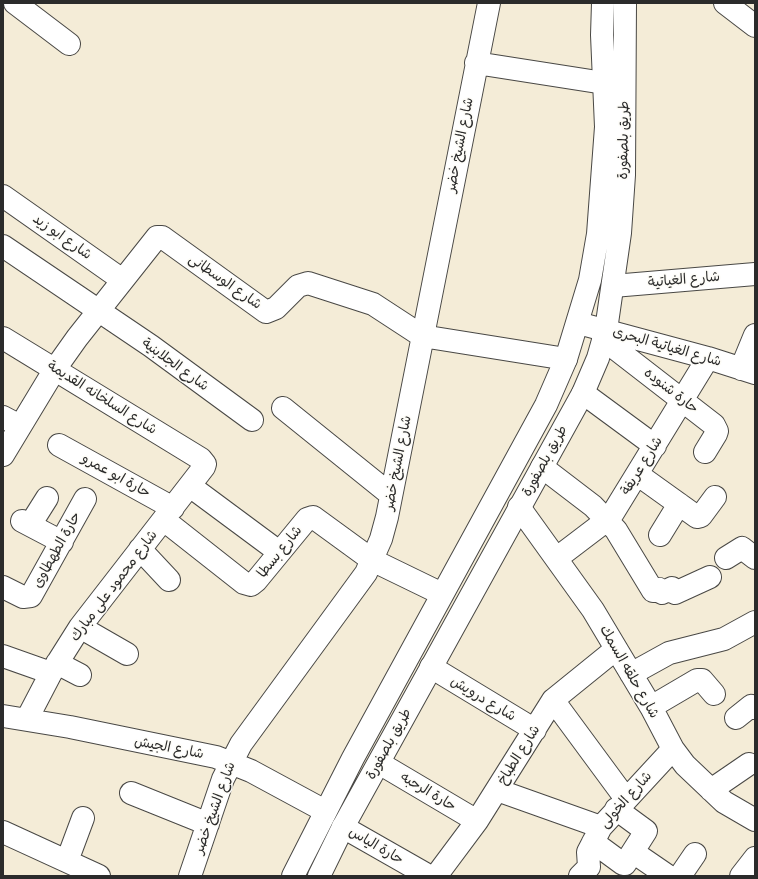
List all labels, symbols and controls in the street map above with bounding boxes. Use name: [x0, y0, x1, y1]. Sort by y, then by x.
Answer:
street label: شارع الشيخ خضر: [443, 96, 477, 194]
street label: طريق بلصفورة: [615, 101, 633, 179]
street label: شارع ابو زيد: [29, 211, 95, 263]
street label: شارع الوسطانى: [185, 251, 265, 313]
street label: شارع الغياتية: [647, 268, 721, 292]
street label: شارع الغياتية البحرى: [611, 323, 723, 371]
street label: شارع الجلابنية: [138, 335, 212, 395]
street label: شارع السلخانه القديمة: [44, 357, 160, 439]
street label: حارة شنوده: [640, 365, 702, 417]
street label: شارع الشيخ خضر: [381, 414, 415, 512]
street label: طريق بلصفورة: [519, 423, 571, 499]
street label: شارع عريفة: [618, 434, 666, 498]
street label: حارة ابو عمرو: [79, 450, 153, 502]
street label: حارة الطهطاوى: [29, 509, 85, 591]
street label: شارع بسطا: [254, 523, 306, 581]
street label: شارع محمود على مبارك: [67, 527, 161, 645]
street label: شارع حلقه السمك: [596, 623, 662, 721]
street label: شارع درويش: [447, 673, 519, 725]
street label: طريق بلصفورة: [363, 706, 415, 782]
street label: شارع الطباخ: [494, 722, 544, 788]
street label: شارع الجيش: [133, 733, 205, 763]
street label: شارع الشيخ خضر: [191, 760, 239, 856]
street label: شارع الخولى: [596, 768, 656, 832]
street label: حارة الرحبه: [397, 769, 459, 815]
street label: حارة الياس: [346, 824, 406, 868]

